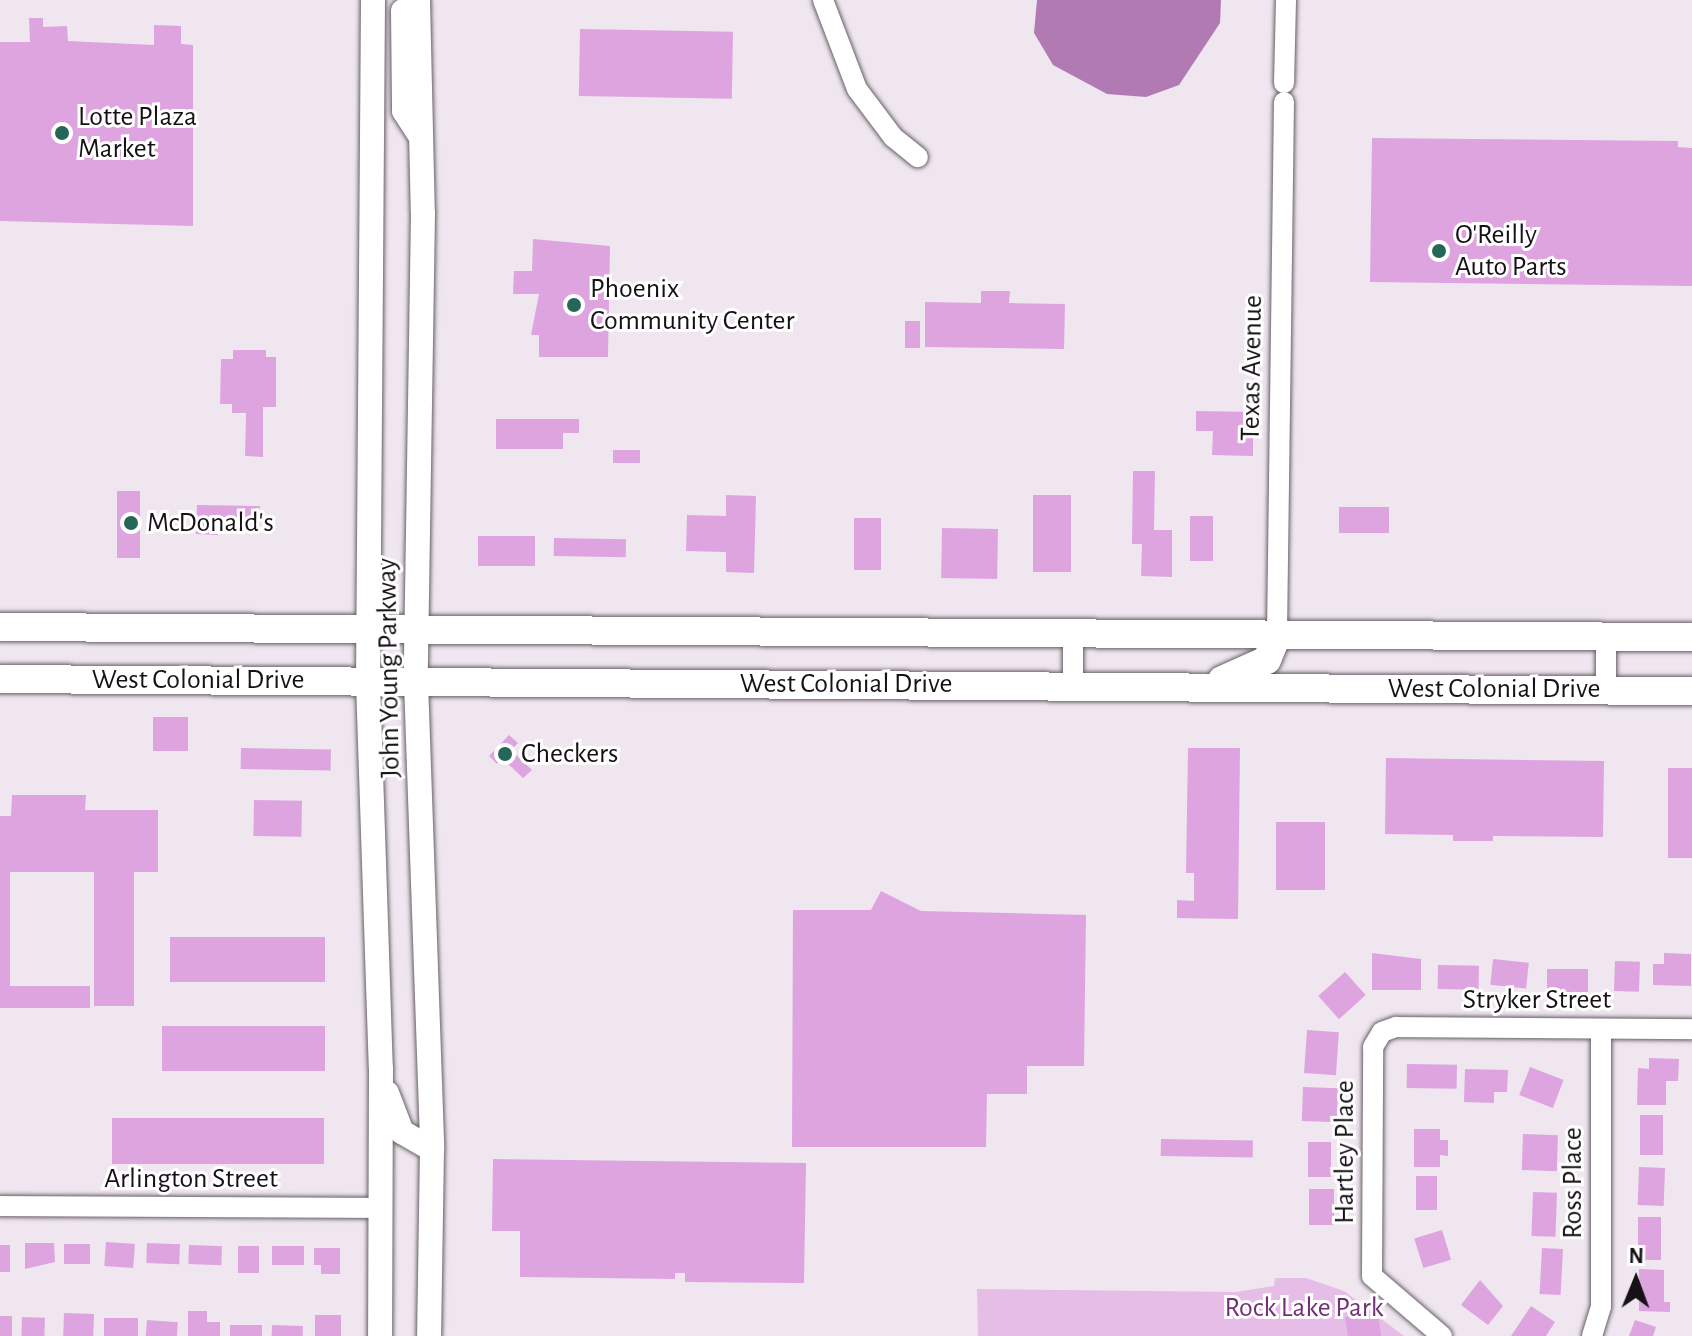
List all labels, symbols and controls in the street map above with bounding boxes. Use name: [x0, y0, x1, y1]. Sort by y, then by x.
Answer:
place label: Lotte Plaza Market: [78, 100, 197, 166]
marker: Lotte Plaza Market: [53, 124, 71, 142]
place label: O'Reilly Auto Parts: [1455, 218, 1567, 284]
marker: O'Reilly Auto Parts: [1430, 242, 1448, 260]
place label: Phoenix Community Center: [590, 272, 795, 338]
street label: Texas Avenue: [1234, 295, 1270, 441]
marker: Phoenix Community Center: [565, 296, 583, 314]
place label: McDonald's: [147, 506, 274, 540]
marker: McDonald's: [122, 514, 140, 532]
street label: John Young Parkway: [370, 558, 408, 778]
street label: West Colonial Drive: [92, 663, 304, 697]
street label: West Colonial Drive: [740, 667, 952, 701]
street label: West Colonial Drive: [1388, 672, 1600, 706]
place label: Checkers: [521, 737, 618, 771]
marker: Checkers: [496, 745, 514, 763]
street label: Stryker Street: [1463, 983, 1611, 1017]
street label: Hartley Place: [1328, 1080, 1362, 1224]
street label: Ross Place: [1556, 1127, 1590, 1239]
street label: Arlington Street: [104, 1162, 278, 1196]
north arrow: [1596, 1240, 1676, 1320]
text: N: [1629, 1245, 1644, 1267]
park label: Rock Lake Park: [1224, 1291, 1384, 1325]

